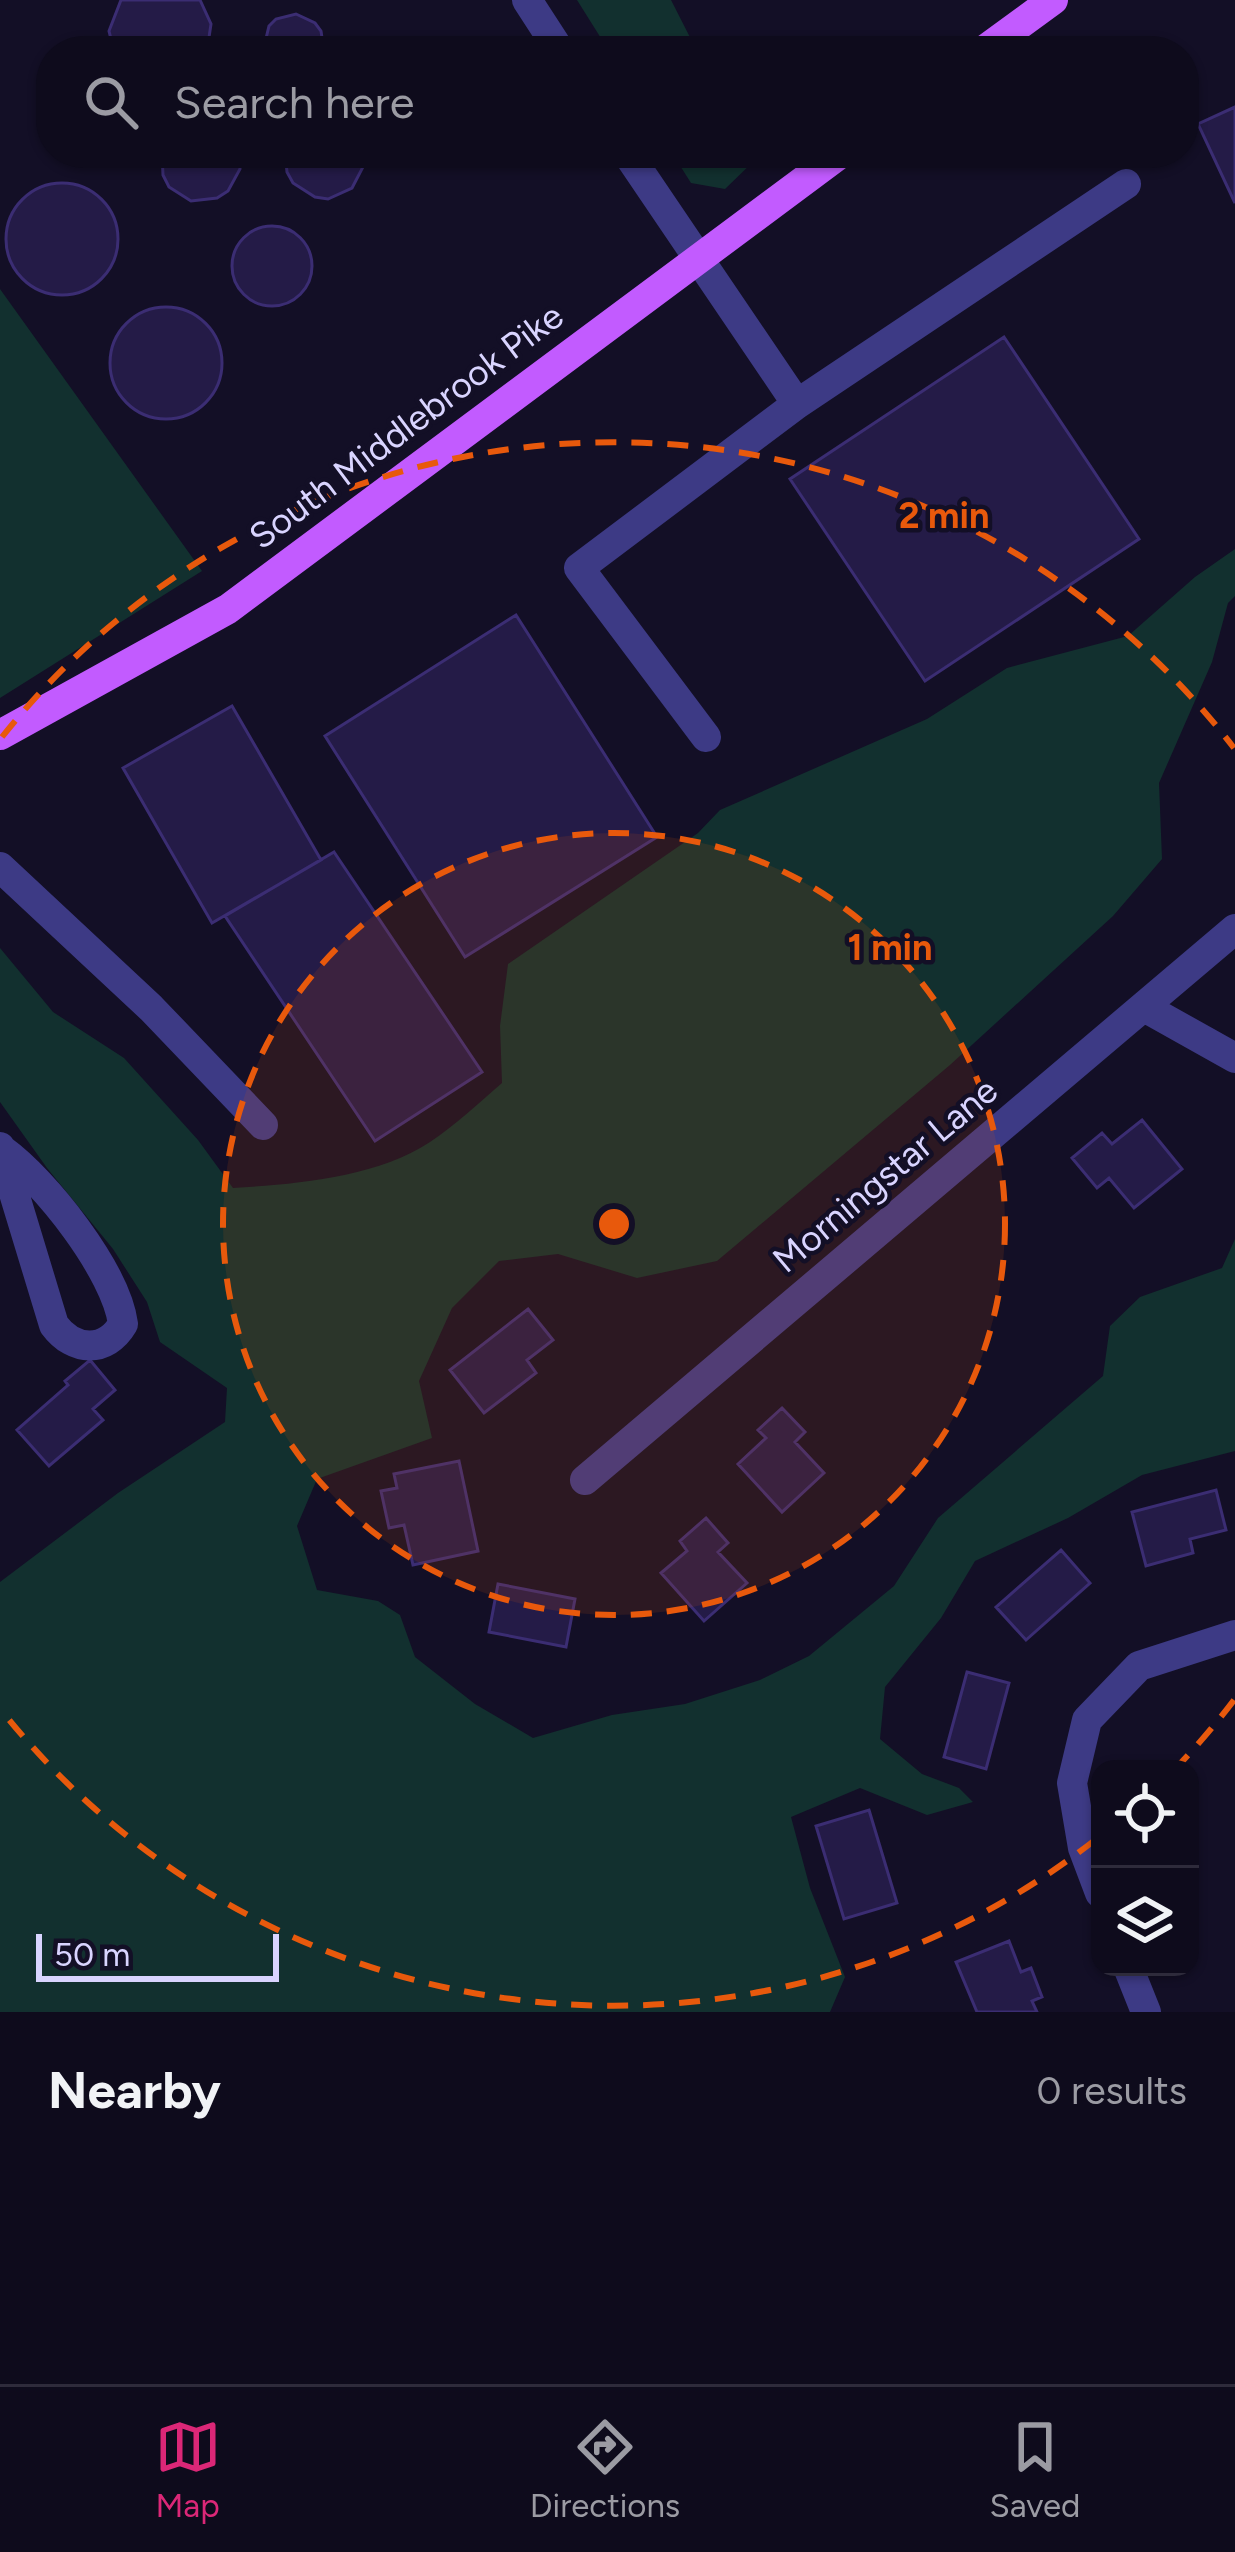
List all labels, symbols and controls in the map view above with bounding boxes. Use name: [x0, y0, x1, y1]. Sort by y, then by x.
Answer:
search box: [36, 36, 1199, 168]
icon: search: [78, 69, 144, 135]
text: Search here: [174, 75, 414, 129]
street label: South Middlebrook Pike: [241, 294, 571, 558]
text: 2 min: [899, 494, 989, 537]
text: 1 min: [847, 926, 933, 969]
street label: Morningstar Lane: [764, 1069, 1006, 1281]
centre of rings: [593, 1203, 635, 1245]
map controls: [1091, 1760, 1199, 1976]
button: locate: [1091, 1760, 1199, 1868]
button: layers: [1091, 1868, 1199, 1976]
scale bar: [36, 1928, 279, 1981]
text: 50 m: [54, 1935, 130, 1974]
text: Nearby: [48, 2060, 221, 2121]
text: 0 results: [1036, 2067, 1187, 2114]
tab: Map: [155, 2414, 221, 2525]
tab: Directions: [530, 2414, 680, 2525]
tab: Saved: [989, 2414, 1080, 2525]

